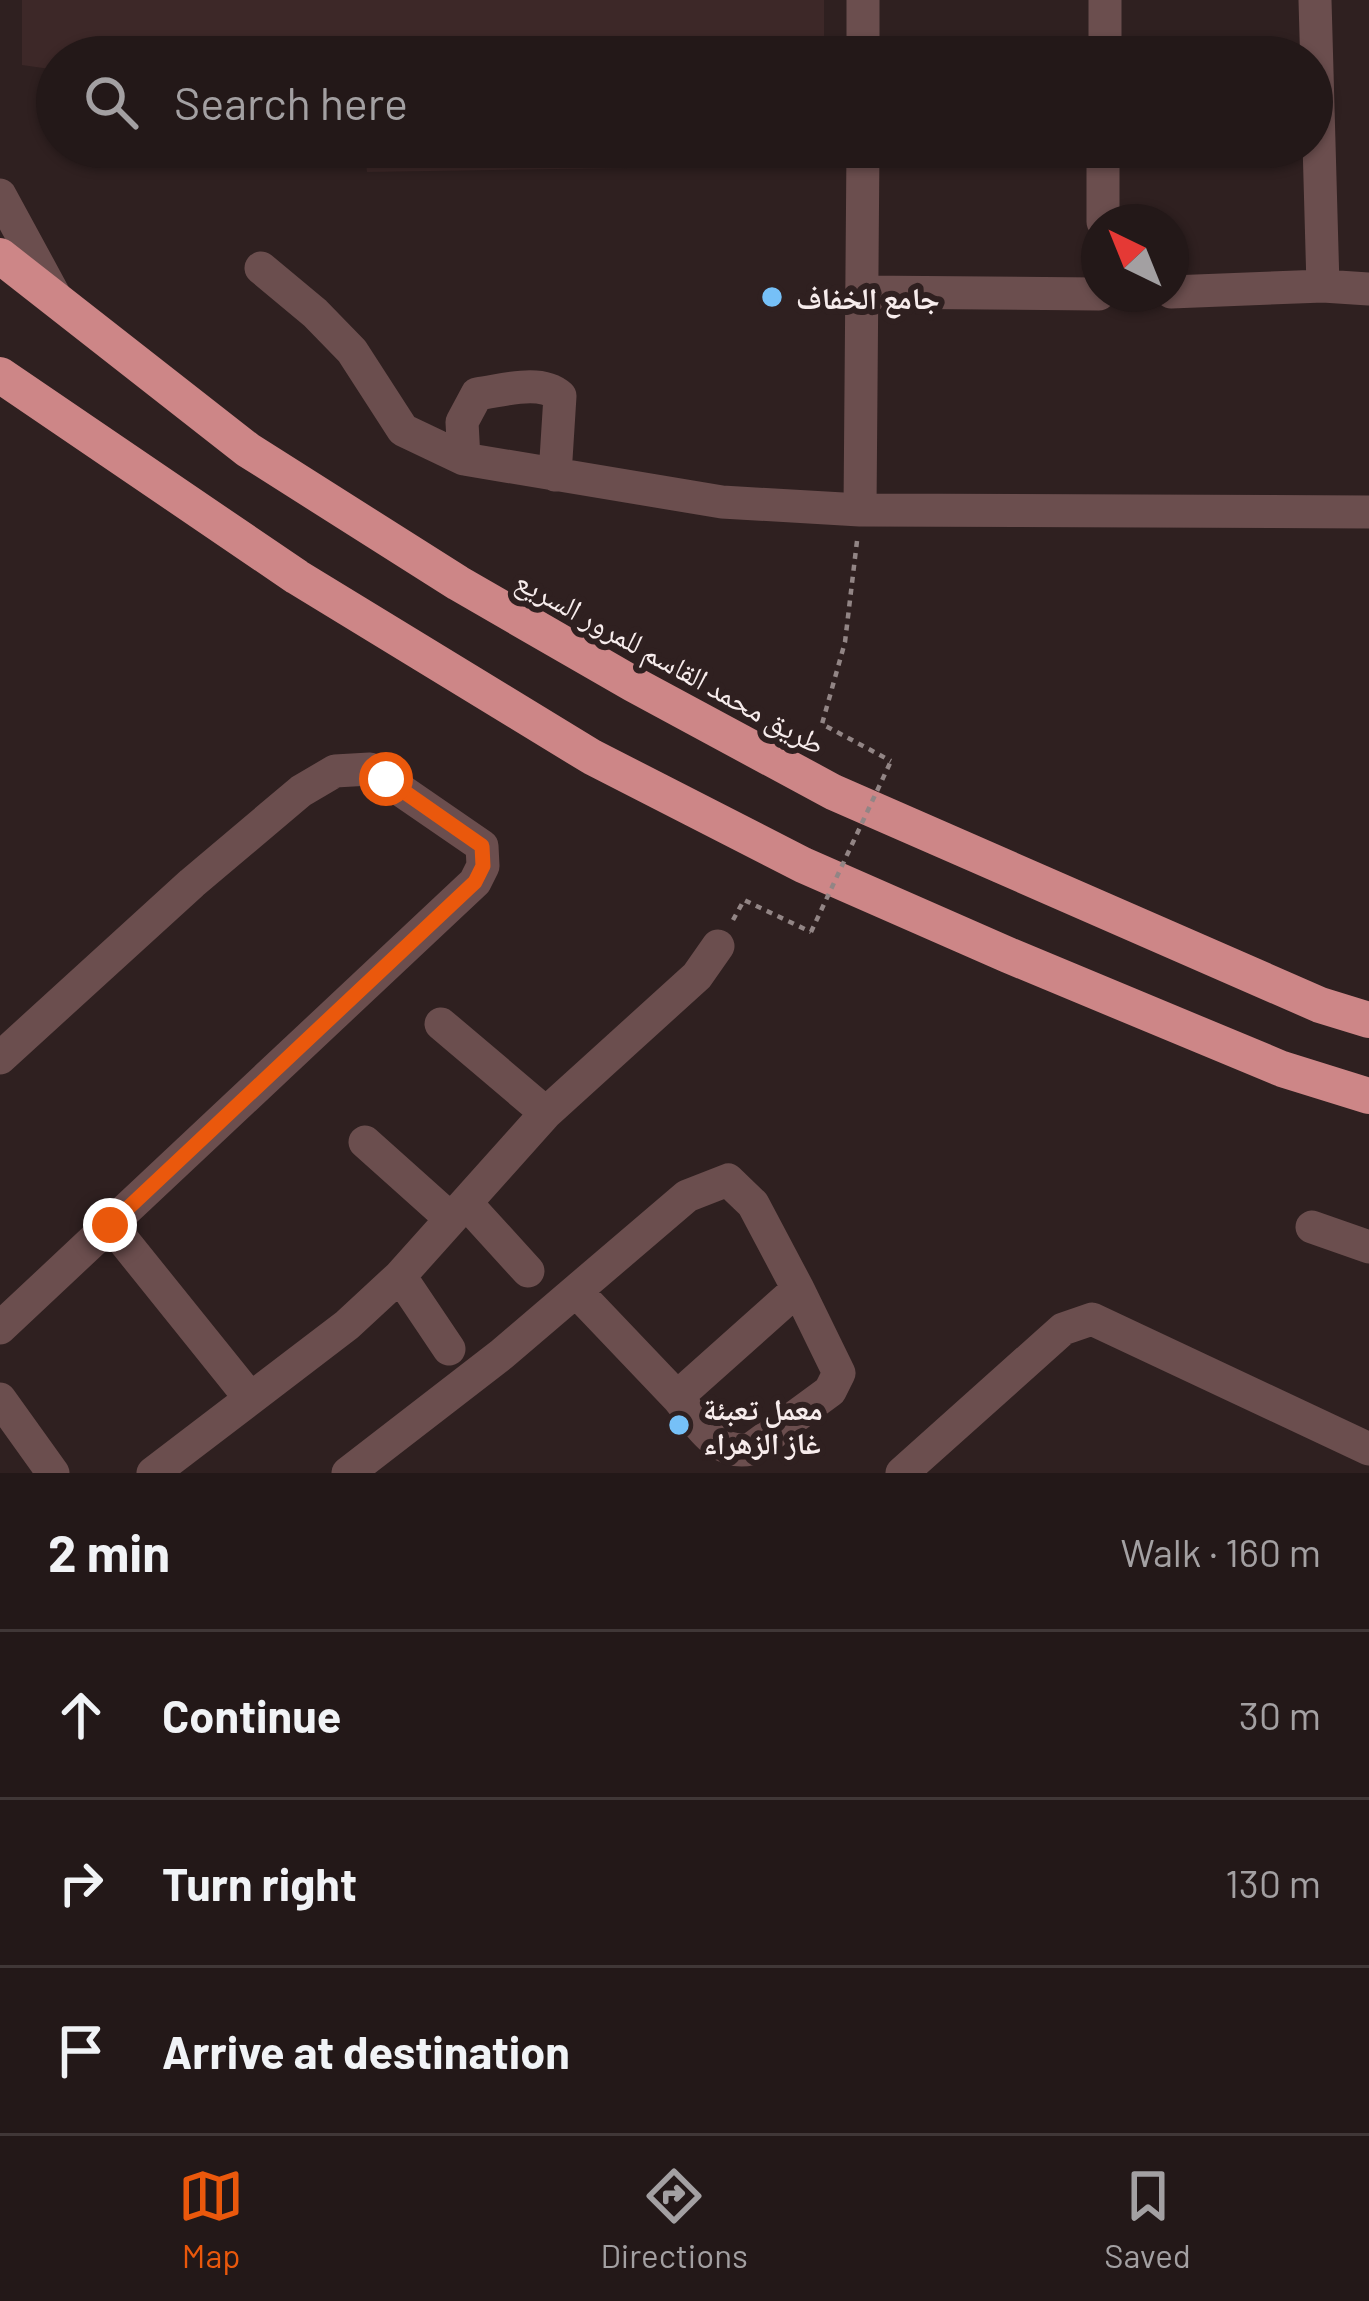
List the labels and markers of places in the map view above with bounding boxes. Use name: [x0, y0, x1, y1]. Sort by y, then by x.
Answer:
place label: جامع الخفاف: [796, 279, 940, 319]
marker: جامع الخفاف: [759, 284, 785, 310]
place label: معمل تعبئة غاز الزهراء: [703, 1390, 823, 1460]
marker: معمل تعبئة غاز الزهراء: [666, 1412, 692, 1438]

